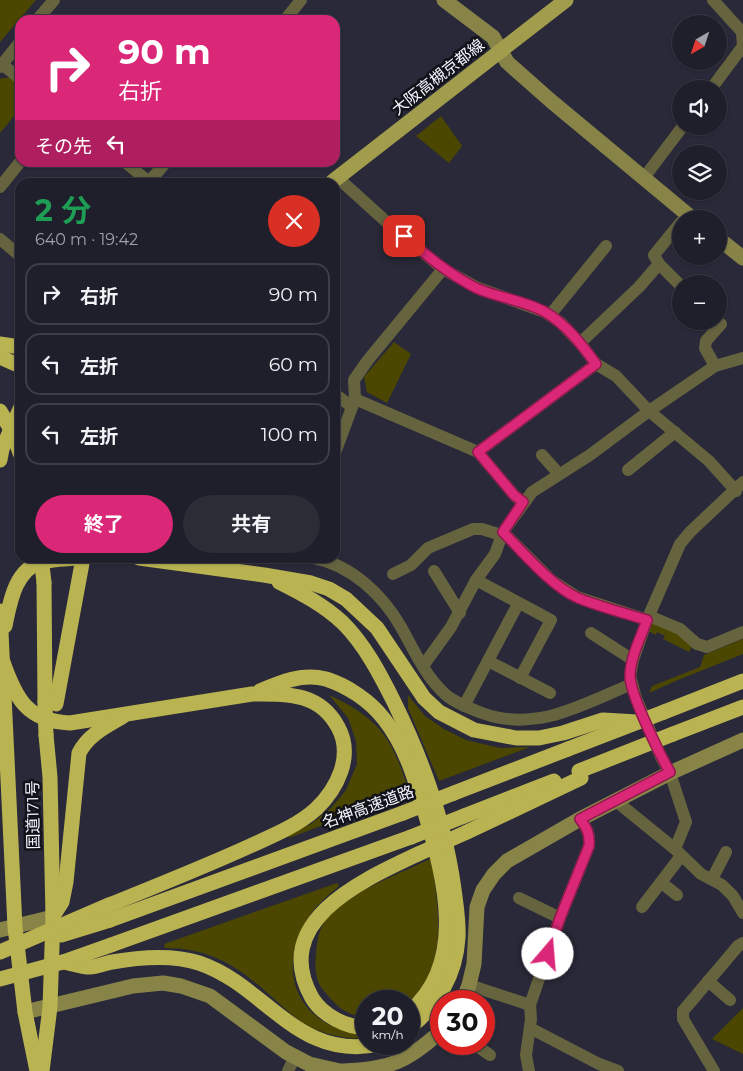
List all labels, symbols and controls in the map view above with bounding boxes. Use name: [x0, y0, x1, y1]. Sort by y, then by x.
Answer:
north arrow: [672, 15, 728, 70]
map controls: [672, 15, 727, 330]
text: 90 m: [118, 30, 211, 73]
icon: right: [35, 35, 100, 100]
street label: 大阪高槻京都線: [388, 35, 488, 119]
text: 右折: [118, 78, 162, 105]
button: sound: [672, 80, 727, 135]
icon: left: [102, 130, 130, 158]
text: その先: [35, 135, 92, 158]
button: layers: [672, 145, 727, 200]
text: 2 分: [35, 192, 91, 229]
button: close: [268, 195, 320, 247]
button: +: [672, 210, 727, 265]
pin: [383, 215, 425, 257]
icon: arrive: [390, 222, 418, 250]
text: 640 m · 19:42: [35, 230, 138, 249]
button: −: [672, 275, 727, 330]
icon: right: [37, 280, 65, 308]
text: 90 m: [269, 283, 318, 306]
text: 右折: [80, 285, 118, 308]
icon: left: [37, 350, 65, 378]
text: 60 m: [269, 353, 318, 376]
text: 左折: [80, 355, 118, 378]
icon: left: [37, 420, 65, 448]
text: 100 m: [261, 423, 318, 446]
text: 左折: [80, 425, 118, 448]
button: 終了: [35, 495, 173, 553]
button: 共有: [183, 495, 320, 553]
street label: 国道171号: [23, 780, 43, 850]
street label: 名神高速道路: [320, 782, 416, 832]
position arrow: [521, 927, 573, 979]
speed limit sign: 30: [430, 990, 495, 1055]
text: 20: [372, 1001, 403, 1031]
text: km/h: [371, 1027, 404, 1042]

